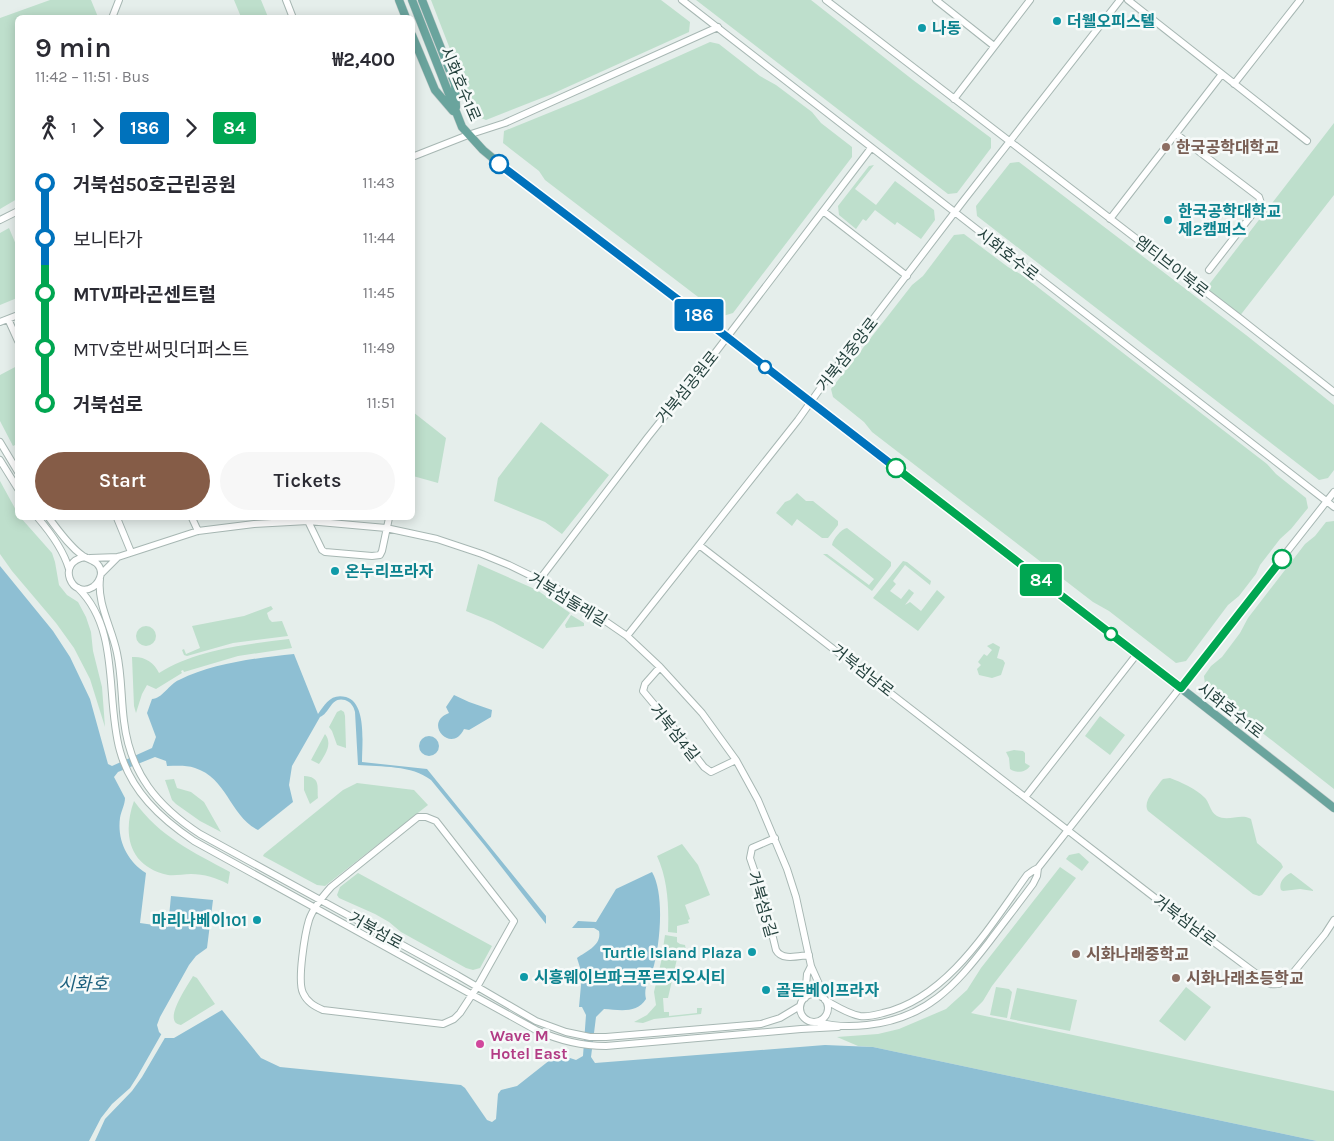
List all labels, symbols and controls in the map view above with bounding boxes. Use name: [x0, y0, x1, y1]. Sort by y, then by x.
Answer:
place label: 더웰오피스텔: [1067, 12, 1155, 31]
marker: 더웰오피스텔: [1051, 15, 1063, 27]
place label: 나동: [932, 19, 961, 38]
marker: 나동: [916, 22, 928, 34]
text: 9 min: [35, 31, 112, 64]
street label: 시화호수1로: [436, 44, 485, 124]
text: ₩2,400: [332, 49, 395, 71]
text: 11:42 – 11:51 · Bus: [35, 67, 150, 86]
icon: walk: [35, 114, 63, 142]
icon: forward: [84, 114, 112, 142]
icon: forward: [177, 114, 205, 142]
text: 186: [130, 117, 159, 139]
text: 84: [223, 117, 246, 139]
text: 1: [71, 118, 76, 137]
place label: 한국공학대학교: [1176, 138, 1279, 157]
marker: 한국공학대학교: [1160, 141, 1172, 153]
unlabelled marker: [489, 154, 509, 174]
text: 11:43: [362, 173, 395, 192]
text: 거북섬50호근린공원: [73, 174, 236, 196]
place label: 한국공학대학교 제2캠퍼스: [1178, 202, 1281, 239]
marker: 한국공학대학교 제2캠퍼스: [1162, 214, 1174, 226]
street label: 시화호수로: [973, 224, 1043, 285]
text: 11:44: [363, 228, 395, 247]
text: 보니타가: [73, 229, 143, 251]
street label: 엠티브이북로: [1131, 232, 1213, 301]
text: 11:45: [363, 283, 395, 302]
text: MTV파라곤센트럴: [73, 284, 216, 306]
line badge: 186: [670, 299, 728, 331]
text: 186: [685, 304, 713, 326]
street label: 거북섬중앙로: [813, 313, 882, 395]
text: 11:49: [363, 338, 395, 357]
text: MTV호반써밋더퍼스트: [73, 339, 249, 361]
street label: 거북섬공원로: [652, 347, 723, 428]
unlabelled marker: [758, 360, 772, 374]
text: 11:51: [366, 393, 395, 412]
text: 거북섬로: [73, 394, 143, 416]
button: Start: [35, 452, 210, 510]
button: Tickets: [220, 452, 395, 510]
unlabelled marker: [886, 458, 906, 478]
unlabelled marker: [1272, 549, 1292, 569]
place label: 온누리프라자: [345, 562, 434, 581]
line badge: 84: [1018, 564, 1064, 596]
marker: 온누리프라자: [329, 565, 341, 577]
street label: 거북섬둘레길: [525, 569, 610, 630]
text: 84: [1030, 569, 1052, 591]
unlabelled marker: [1104, 627, 1118, 641]
street label: 거북섬남로: [828, 640, 898, 701]
street label: 시화호수1로: [1194, 679, 1268, 742]
street label: 거북섬4길: [646, 700, 703, 765]
street label: 거북섬5길: [744, 869, 781, 939]
street label: 거북섬남로: [1150, 891, 1220, 950]
street label: 거북섬로: [345, 908, 406, 953]
place label: 마리나베이101: [152, 911, 247, 930]
marker: 마리나베이101: [251, 914, 263, 926]
place label: Turtle Island Plaza: [603, 943, 742, 962]
place label: 시화나래중학교: [1086, 945, 1189, 964]
marker: Turtle Island Plaza: [746, 946, 758, 958]
marker: 시화나래중학교: [1070, 948, 1082, 960]
place label: 시흥웨이브파크푸르지오시티: [534, 968, 725, 987]
place label: 시화나래초등학교: [1186, 969, 1304, 988]
marker: 시흥웨이브파크푸르지오시티: [518, 971, 530, 983]
marker: 시화나래초등학교: [1170, 972, 1182, 984]
water label: 시화호: [58, 973, 109, 995]
place label: 골든베이프라자: [776, 981, 879, 1000]
marker: 골든베이프라자: [760, 984, 772, 996]
place label: Wave M Hotel East: [490, 1026, 568, 1063]
marker: Wave M Hotel East: [474, 1038, 486, 1050]

